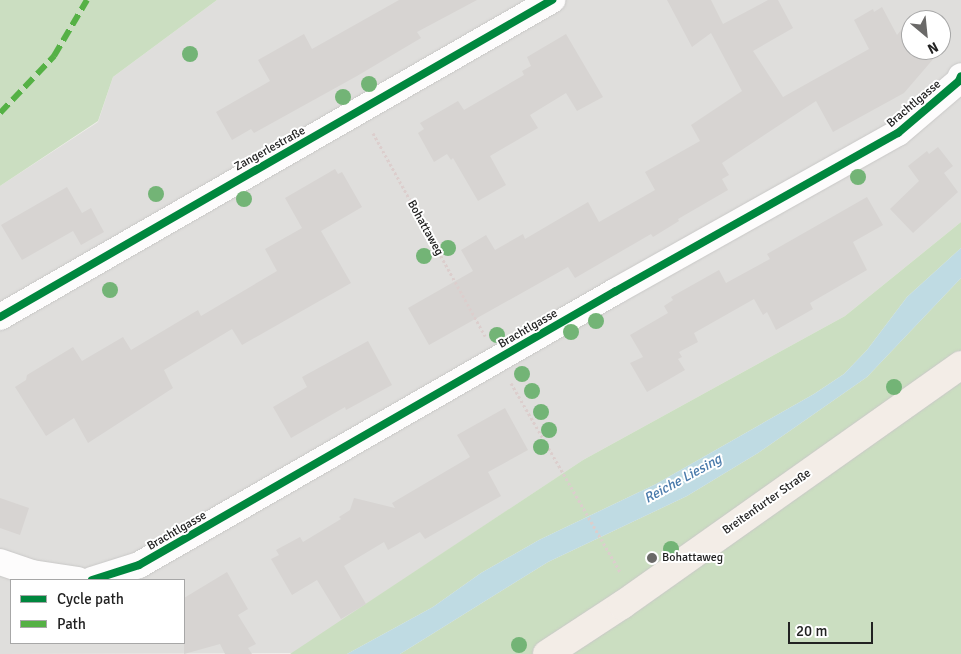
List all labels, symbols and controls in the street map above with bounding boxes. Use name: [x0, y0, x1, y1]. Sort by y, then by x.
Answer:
north arrow: [901, 10, 951, 60]
text: N: [925, 38, 941, 58]
street label: Brachtlgasse: [884, 77, 944, 131]
street label: Zangerlestraße: [232, 124, 308, 174]
street label: Bohattaweg: [404, 198, 446, 258]
street label: Brachtlgasse: [496, 306, 560, 352]
water label: Reiche Liesing: [641, 451, 725, 507]
street label: Breitenfurter Straße: [720, 466, 814, 538]
street label: Brachtlgasse: [145, 508, 209, 554]
place label: Bohattaweg: [662, 551, 723, 565]
marker: Bohattaweg: [646, 552, 658, 564]
legend: [10, 579, 185, 644]
text: Cycle path: [57, 590, 124, 608]
scale bar: [791, 612, 876, 644]
text: Path: [57, 615, 86, 633]
text: 20 m: [796, 622, 827, 640]

